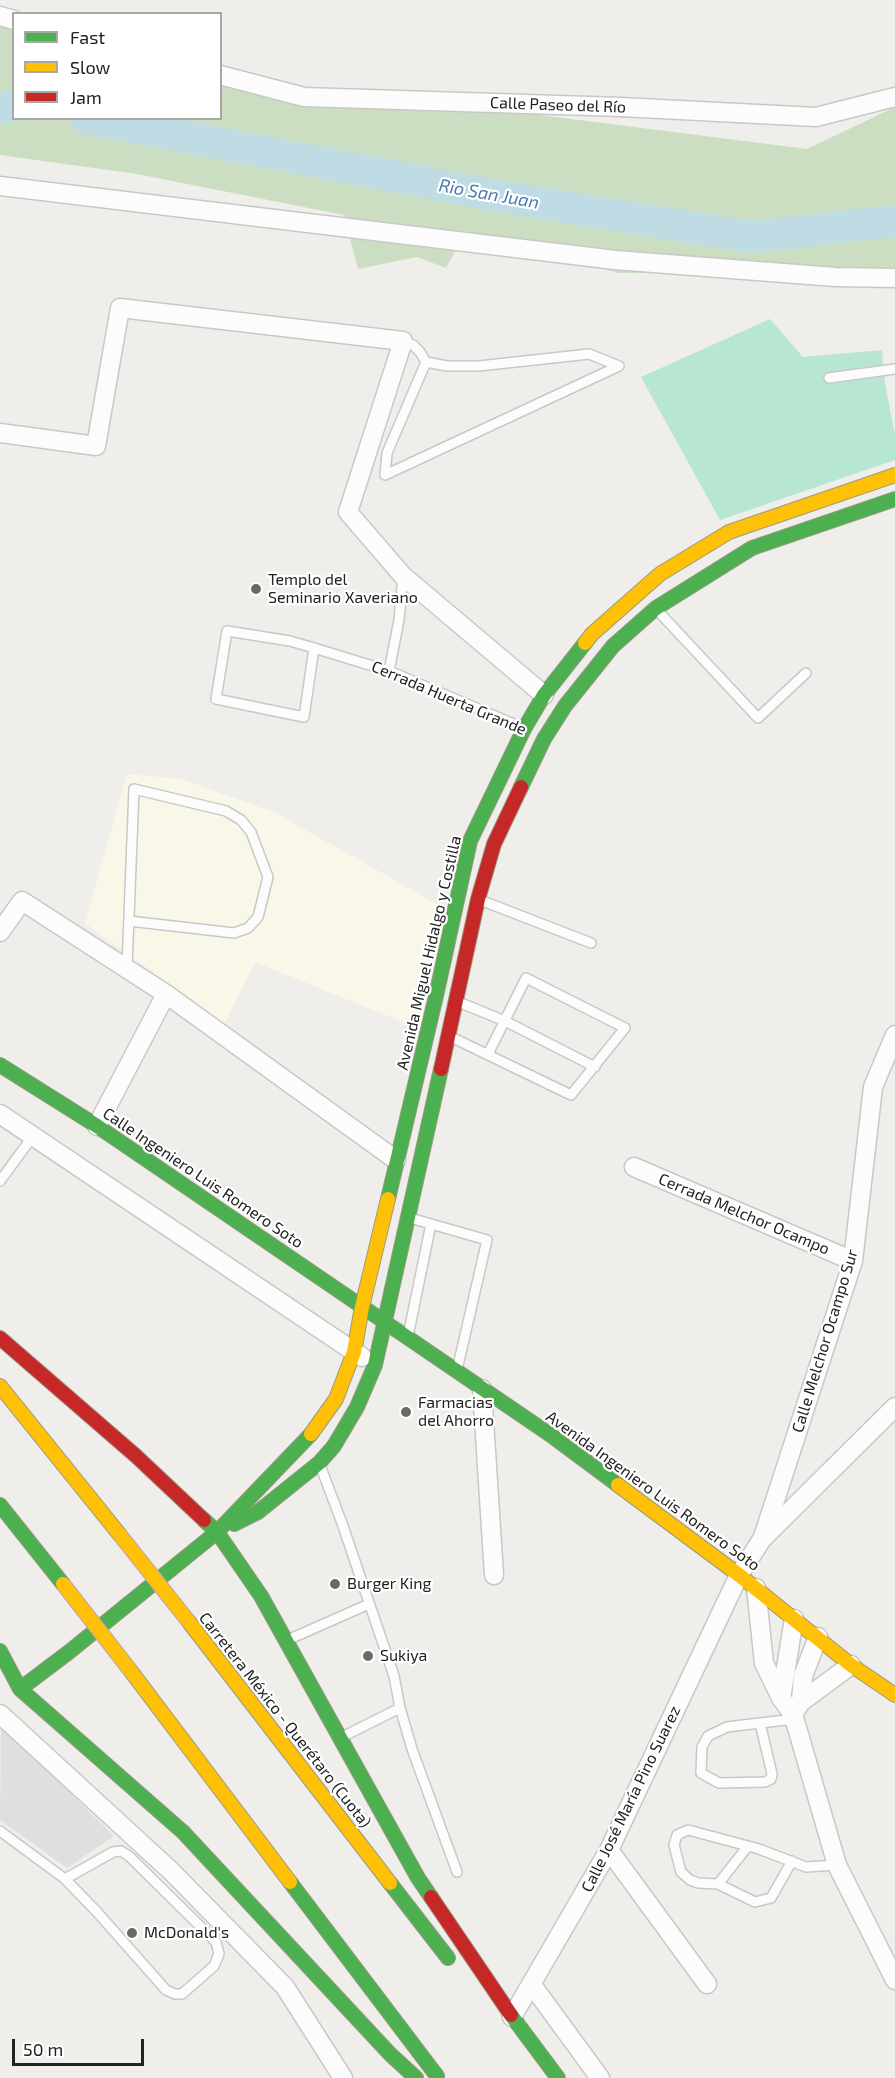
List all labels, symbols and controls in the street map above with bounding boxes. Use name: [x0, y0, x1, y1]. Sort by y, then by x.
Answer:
legend: [12, 12, 222, 120]
text: Fast: [70, 26, 105, 48]
text: Slow: [70, 56, 110, 78]
text: Jam: [70, 86, 102, 108]
street label: Calle Paseo del Río: [490, 93, 626, 117]
water label: Rio San Juan: [437, 175, 541, 213]
place label: Templo del Seminario Xaveriano: [268, 570, 418, 608]
marker: Templo del Seminario Xaveriano: [249, 582, 263, 596]
street label: Cerrada Huerta Grande: [369, 657, 529, 739]
street label: Avenida Miguel Hidalgo y Costilla: [393, 834, 465, 1072]
street label: Calle Ingeniero Luis Romero Soto: [99, 1104, 307, 1252]
street label: Cerrada Melchor Ocampo: [656, 1169, 832, 1259]
street label: Calle Melchor Ocampo Sur: [788, 1247, 862, 1435]
place label: Farmacias del Ahorro: [418, 1393, 494, 1431]
marker: Farmacias del Ahorro: [399, 1405, 413, 1419]
street label: Avenida Ingeniero Luis Romero Soto: [542, 1407, 764, 1575]
place label: Burger King: [347, 1574, 431, 1594]
marker: Burger King: [328, 1577, 342, 1591]
street label: Carretera México - Querétaro (Cuota): [195, 1609, 375, 1831]
place label: Sukiya: [380, 1646, 427, 1666]
marker: Sukiya: [361, 1649, 375, 1663]
street label: Calle José María Pino Suarez: [577, 1703, 685, 1895]
place label: McDonald's: [144, 1923, 229, 1943]
marker: McDonald's: [125, 1926, 139, 1940]
scale bar: [15, 2027, 147, 2065]
text: 50 m: [23, 2038, 63, 2060]

